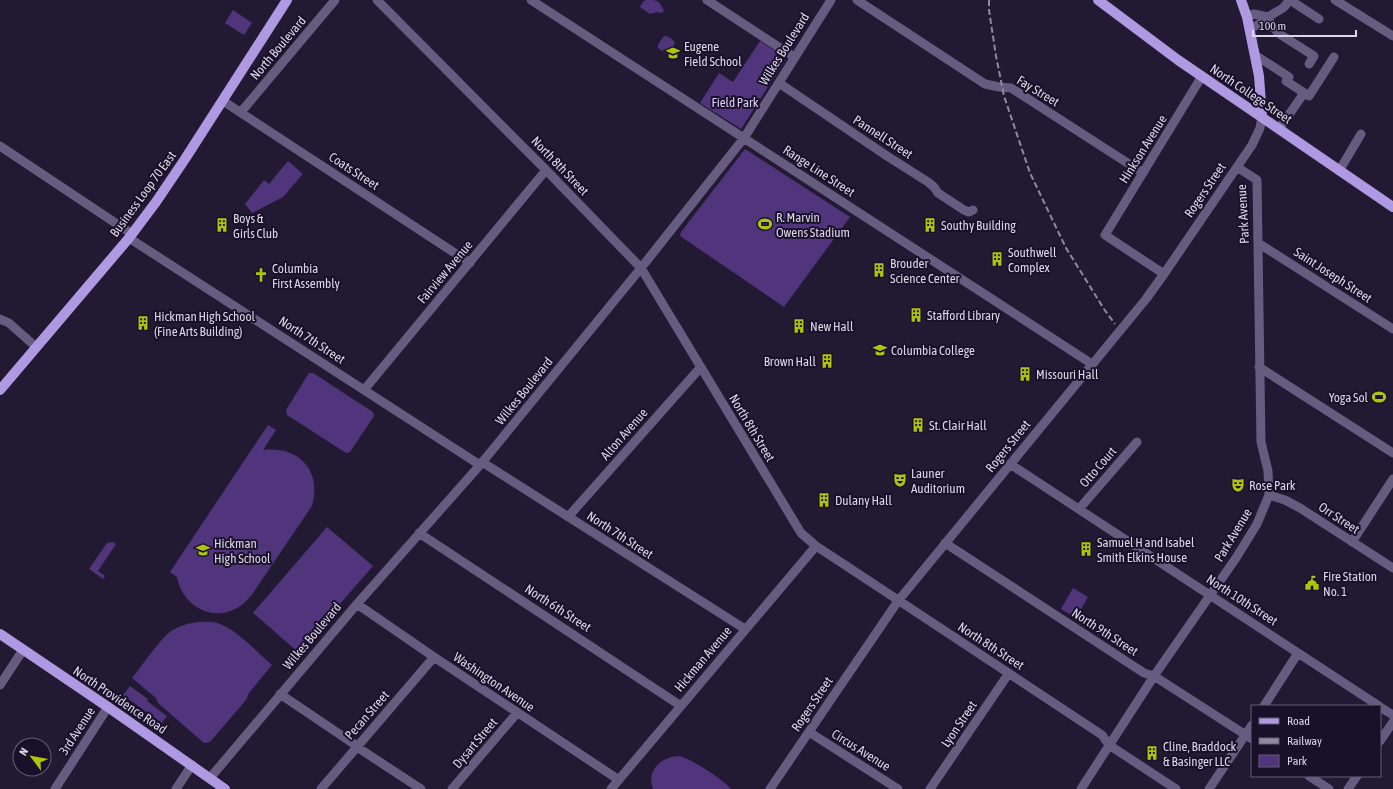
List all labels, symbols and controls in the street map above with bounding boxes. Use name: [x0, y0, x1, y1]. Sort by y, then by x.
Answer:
street label: Wilkes Boulevard: [756, 10, 812, 88]
scale bar: [1253, 12, 1356, 38]
street label: North Boulevard: [247, 13, 309, 83]
text: 100 m: [1259, 19, 1286, 33]
place label: Eugene Field School: [684, 39, 742, 69]
school or university icon: Eugene Field School: [665, 45, 681, 61]
street label: North College Street: [1207, 61, 1295, 127]
street label: Fay Street: [1014, 73, 1062, 110]
park label: Field Park: [711, 95, 759, 110]
street label: Pannell Street: [850, 112, 916, 162]
street label: Hinkson Avenue: [1116, 112, 1170, 186]
street label: North 8th Street: [528, 134, 592, 199]
street label: Range Line Street: [780, 142, 858, 200]
street label: Business Loop 70 East: [107, 148, 179, 240]
street label: Coats Street: [326, 149, 382, 193]
street label: Rogers Street: [1181, 160, 1229, 220]
street label: Park Avenue: [1234, 184, 1252, 244]
place label: R. Marvin Owens Stadium: [776, 210, 850, 240]
place label: Boys & Girls Club: [233, 211, 278, 241]
sports icon: R. Marvin Owens Stadium: [757, 216, 773, 232]
building icon: Boys & Girls Club: [214, 217, 230, 233]
building icon: Southy Building: [922, 217, 938, 233]
place label: Southy Building: [941, 218, 1016, 233]
street label: Fairview Avenue: [414, 237, 476, 307]
street label: Saint Joseph Street: [1291, 244, 1375, 306]
place label: Southwell Complex: [1008, 245, 1057, 275]
building icon: Southwell Complex: [989, 251, 1005, 267]
place label: Brouder Science Center: [890, 256, 960, 286]
place label: Columbia First Assembly: [272, 261, 340, 291]
building icon: Brouder Science Center: [871, 262, 887, 278]
church icon: Columbia First Assembly: [253, 267, 269, 283]
building icon: Stafford Library: [908, 307, 924, 323]
place label: Stafford Library: [927, 308, 1001, 323]
place label: Hickman High School (Fine Arts Building): [154, 309, 256, 339]
street label: North 7th Street: [276, 313, 348, 367]
building icon: Hickman High School (Fine Arts Building): [135, 315, 151, 331]
building icon: New Hall: [791, 318, 807, 334]
place label: New Hall: [810, 319, 854, 334]
school or university icon: Columbia College: [872, 342, 888, 358]
place label: Columbia College: [891, 343, 975, 358]
building icon: Brown Hall: [819, 353, 835, 369]
street label: Wilkes Boulevard: [492, 354, 556, 428]
place label: Brown Hall: [764, 354, 817, 369]
building icon: Missouri Hall: [1017, 366, 1033, 382]
place label: Missouri Hall: [1036, 367, 1099, 382]
sports icon: Yoga Sol: [1371, 389, 1387, 405]
place label: Yoga Sol: [1329, 390, 1369, 405]
street label: North 8th Street: [726, 392, 778, 465]
street label: Alton Avenue: [597, 405, 651, 463]
building icon: St. Clair Hall: [910, 417, 926, 433]
street label: Rogers Street: [982, 417, 1034, 475]
place label: St. Clair Hall: [929, 418, 987, 433]
street label: Otto Court: [1076, 444, 1120, 490]
place label: Launer Auditorium: [911, 466, 965, 496]
theatre icon: Launer Auditorium: [892, 472, 908, 488]
theatre icon: Rose Park: [1230, 477, 1246, 493]
place label: Rose Park: [1249, 478, 1296, 493]
building icon: Dulany Hall: [816, 492, 832, 508]
place label: Dulany Hall: [835, 493, 893, 508]
street label: Orr Street: [1316, 499, 1362, 537]
street label: Park Avenue: [1211, 506, 1255, 564]
street label: North 7th Street: [584, 508, 656, 562]
place label: Samuel H and Isabel Smith Elkins House: [1097, 535, 1195, 565]
place label: Hickman High School: [214, 536, 271, 566]
building icon: Samuel H and Isabel Smith Elkins House: [1078, 541, 1094, 557]
school or university icon: Hickman High School: [195, 542, 211, 558]
place label: Fire Station No. 1: [1323, 569, 1377, 599]
street label: North 10th Street: [1204, 571, 1281, 629]
public building icon: Fire Station No. 1: [1304, 575, 1320, 591]
street label: North 6th Street: [522, 581, 594, 635]
street label: Wilkes Boulevard: [280, 600, 344, 672]
street label: North 9th Street: [1069, 605, 1141, 659]
street label: North 8th Street: [955, 619, 1027, 673]
street label: Hickman Avenue: [671, 623, 735, 695]
street label: Washington Avenue: [451, 649, 538, 715]
street label: North Providence Road: [70, 663, 170, 737]
street label: Rogers Street: [788, 674, 836, 734]
street label: Pecan Street: [342, 687, 392, 742]
street label: Lyon Street: [938, 698, 980, 750]
street label: 3rd Avenue: [56, 704, 98, 758]
legend: [1251, 705, 1381, 777]
text: Road: [1287, 714, 1310, 728]
street label: Dysart Street: [450, 715, 501, 771]
street label: Circus Avenue: [829, 726, 893, 774]
text: Railway: [1287, 734, 1322, 748]
north arrow: [12, 737, 52, 777]
place label: Cline, Braddock & Basinger LLC: [1163, 739, 1237, 769]
building icon: Cline, Braddock & Basinger LLC: [1144, 745, 1160, 761]
text: N: [17, 746, 30, 758]
text: Park: [1287, 754, 1308, 768]

